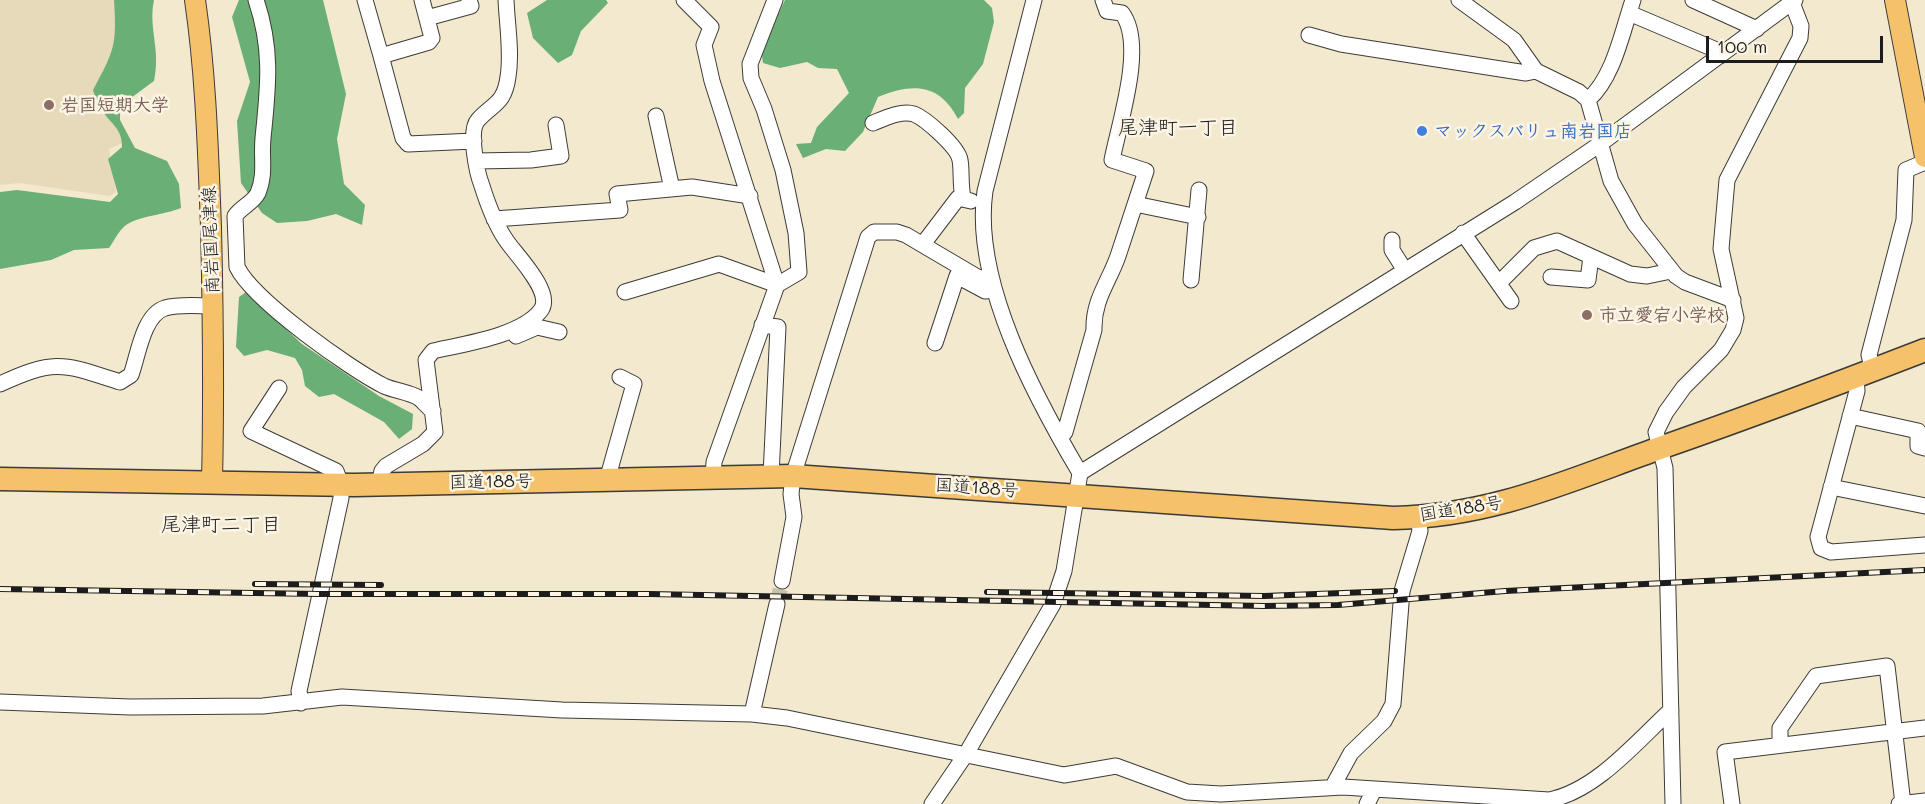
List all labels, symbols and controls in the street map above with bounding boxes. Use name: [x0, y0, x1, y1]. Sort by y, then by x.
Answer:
scale bar: [1709, 24, 1886, 62]
text: 100 m: [1717, 34, 1767, 58]
place label: 岩国短期大学: [61, 94, 169, 116]
marker: 岩国短期大学: [42, 98, 56, 112]
district label: 尾津町一丁目: [1118, 116, 1238, 140]
place label: マックスバリュ南岩国店: [1434, 120, 1632, 142]
marker: マックスバリュ南岩国店: [1415, 124, 1429, 138]
street label: 南岩国尾津線: [198, 186, 224, 294]
place label: 市立愛宕小学校: [1599, 304, 1725, 326]
marker: 市立愛宕小学校: [1580, 308, 1594, 322]
street label: 国道188号: [449, 470, 533, 494]
street label: 国道188号: [934, 474, 1020, 502]
street label: 国道188号: [1418, 492, 1504, 526]
district label: 尾津町二丁目: [161, 513, 281, 537]

